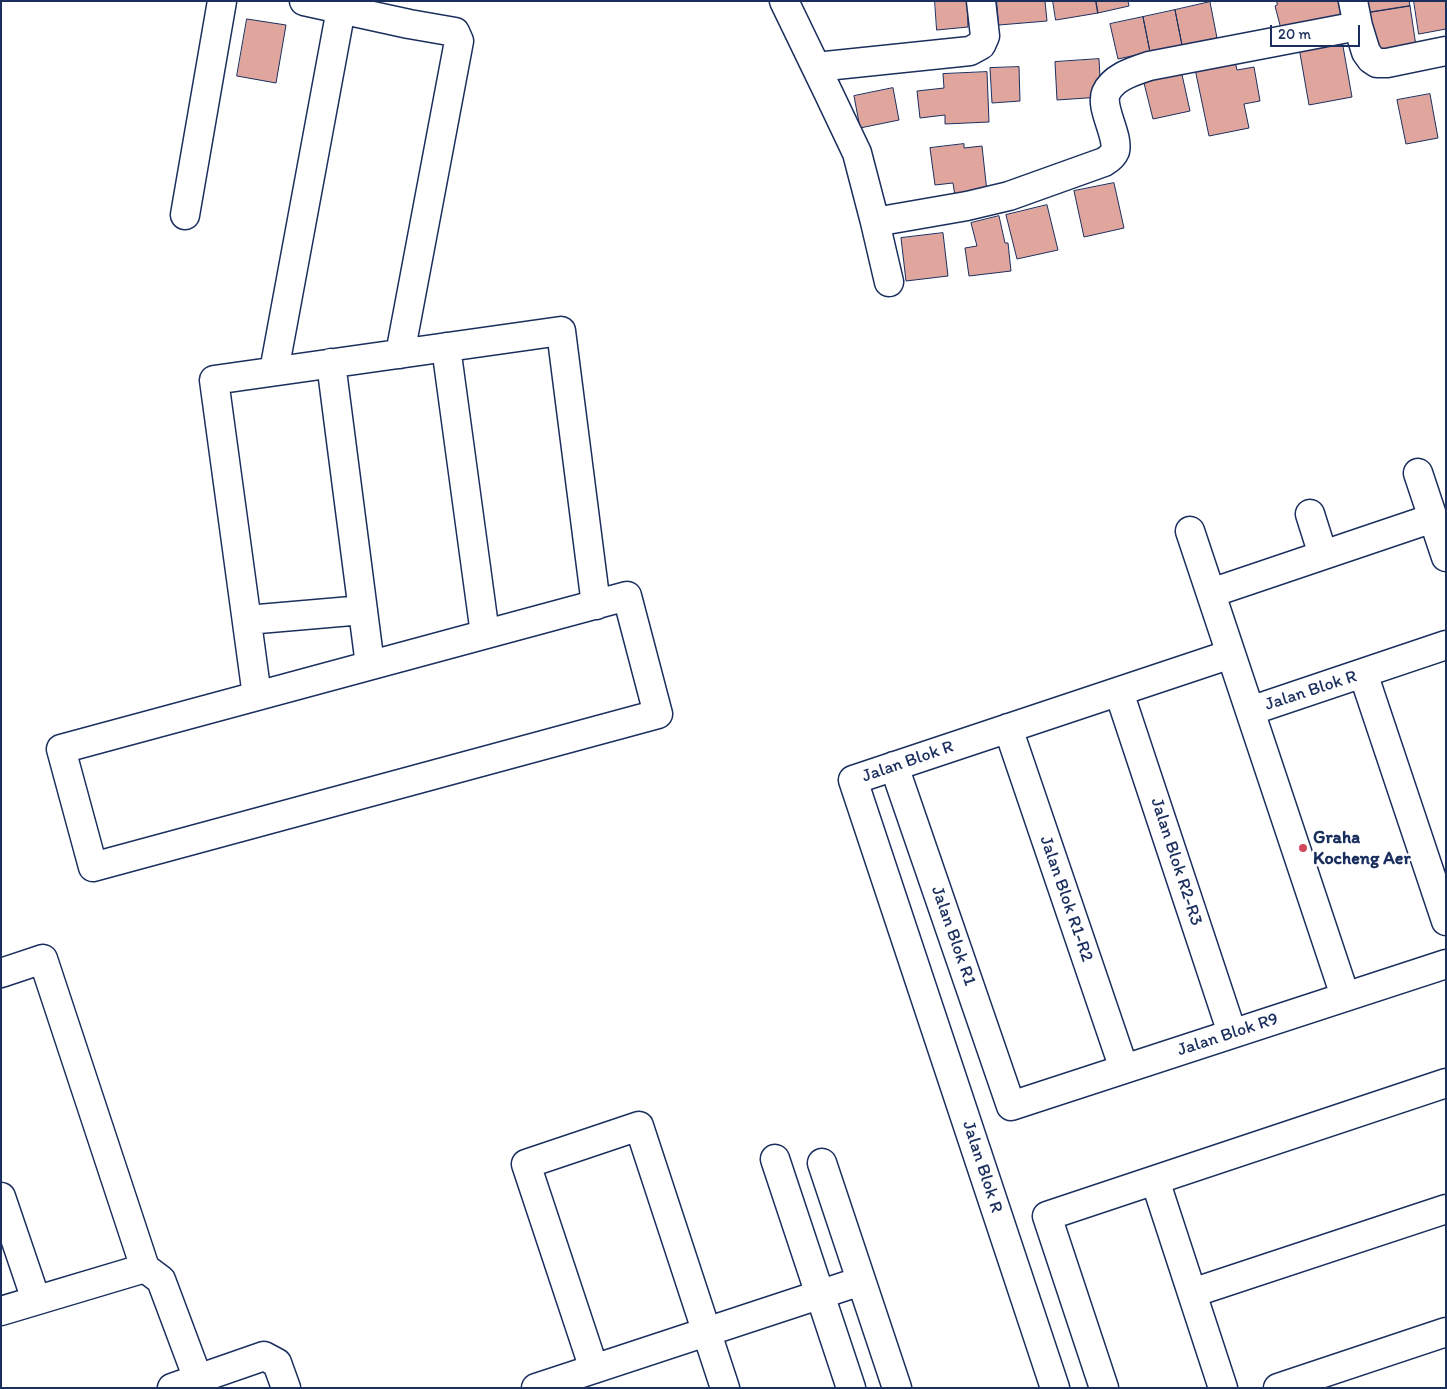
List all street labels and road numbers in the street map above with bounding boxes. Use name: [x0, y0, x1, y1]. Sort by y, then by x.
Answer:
street label: Jalan Blok R: [1262, 666, 1360, 716]
street label: Jalan Blok R: [859, 736, 957, 788]
street label: Jalan Blok R2-R3: [1145, 795, 1207, 929]
street label: Jalan Blok R1-R2: [1034, 833, 1098, 965]
street label: Jalan Blok R1: [926, 883, 980, 989]
street label: Jalan Blok R9: [1175, 1009, 1281, 1061]
street label: Jalan Blok R: [957, 1118, 1007, 1216]

